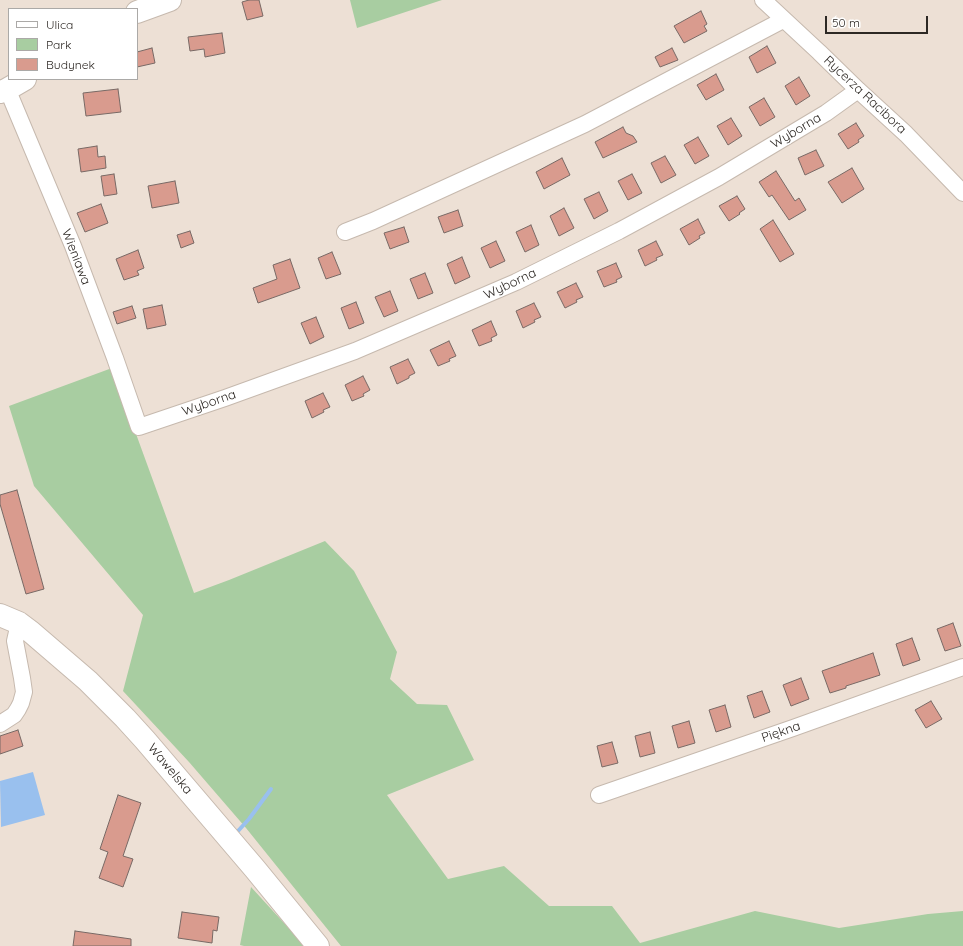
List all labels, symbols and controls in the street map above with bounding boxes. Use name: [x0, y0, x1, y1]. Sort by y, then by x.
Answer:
legend: [8, 8, 138, 80]
scale bar: [827, 8, 930, 34]
text: 50 m: [832, 15, 860, 30]
text: Ulica: [46, 17, 73, 32]
text: Park: [46, 37, 71, 52]
street label: Rycerza Racibora: [820, 53, 910, 137]
text: Budynek: [46, 57, 95, 72]
street label: Wyborna: [768, 110, 824, 152]
street label: Wieniawa: [58, 227, 94, 287]
street label: Wyborna: [481, 265, 539, 303]
street label: Wyborna: [180, 386, 238, 420]
street label: Piękna: [759, 718, 803, 746]
street label: Wawelska: [144, 741, 196, 797]

